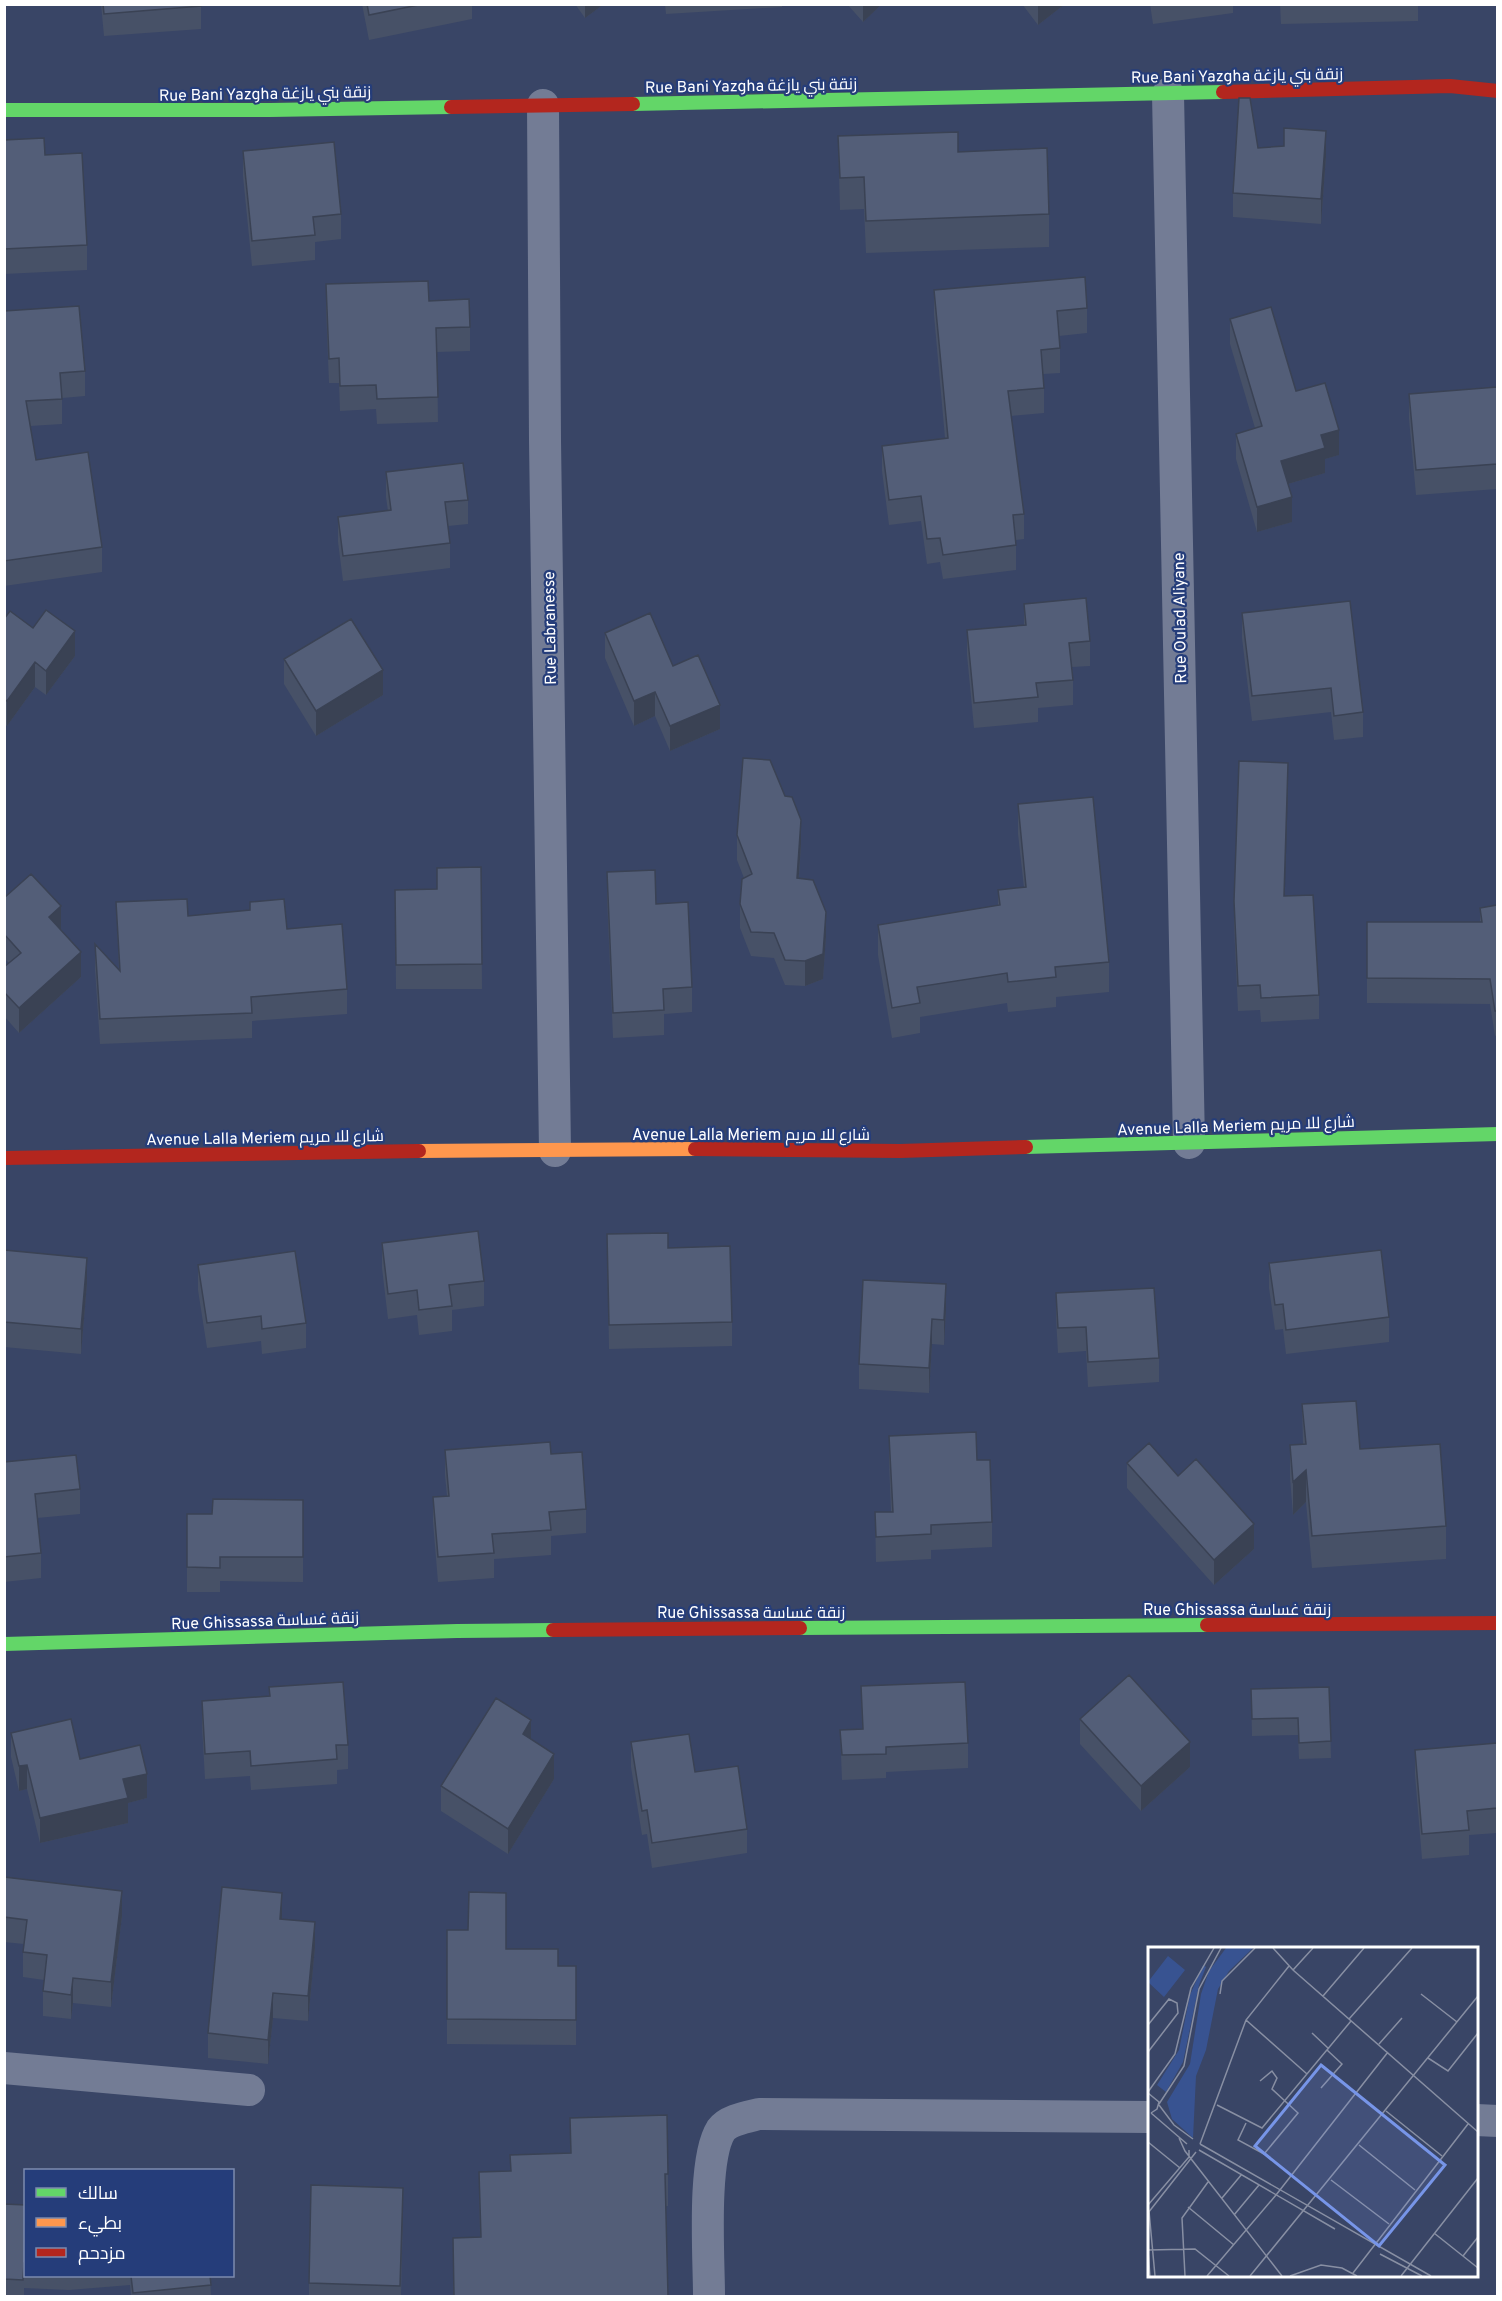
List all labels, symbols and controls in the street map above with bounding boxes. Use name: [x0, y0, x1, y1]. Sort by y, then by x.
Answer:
street label: Rue Bani Yazgha زنقة بني يازغة: [1131, 65, 1343, 91]
street label: Rue Bani Yazgha زنقة بني يازغة: [645, 75, 857, 101]
street label: Rue Bani Yazgha زنقة بني يازغة: [159, 83, 371, 109]
street label: Rue Oulad Aliyane: [1170, 552, 1192, 684]
street label: Rue Labranesse: [540, 571, 562, 685]
street label: Avenue Lalla Meriem شارع للا مريم: [1117, 1113, 1355, 1141]
street label: Avenue Lalla Meriem شارع للا مريم: [632, 1126, 870, 1146]
street label: Avenue Lalla Meriem شارع للا مريم: [146, 1127, 384, 1151]
street label: Rue Ghissassa زنقة غساسة: [1143, 1601, 1331, 1621]
street label: Rue Ghissassa زنقة غساسة: [657, 1604, 845, 1624]
street label: Rue Ghissassa زنقة غساسة: [171, 1609, 359, 1635]
inset map: [1148, 1947, 1478, 2277]
legend: [24, 2169, 234, 2277]
text: سالك: [78, 2183, 118, 2206]
text: بطيء: [78, 2213, 122, 2237]
text: مزدحم: [78, 2243, 126, 2266]

